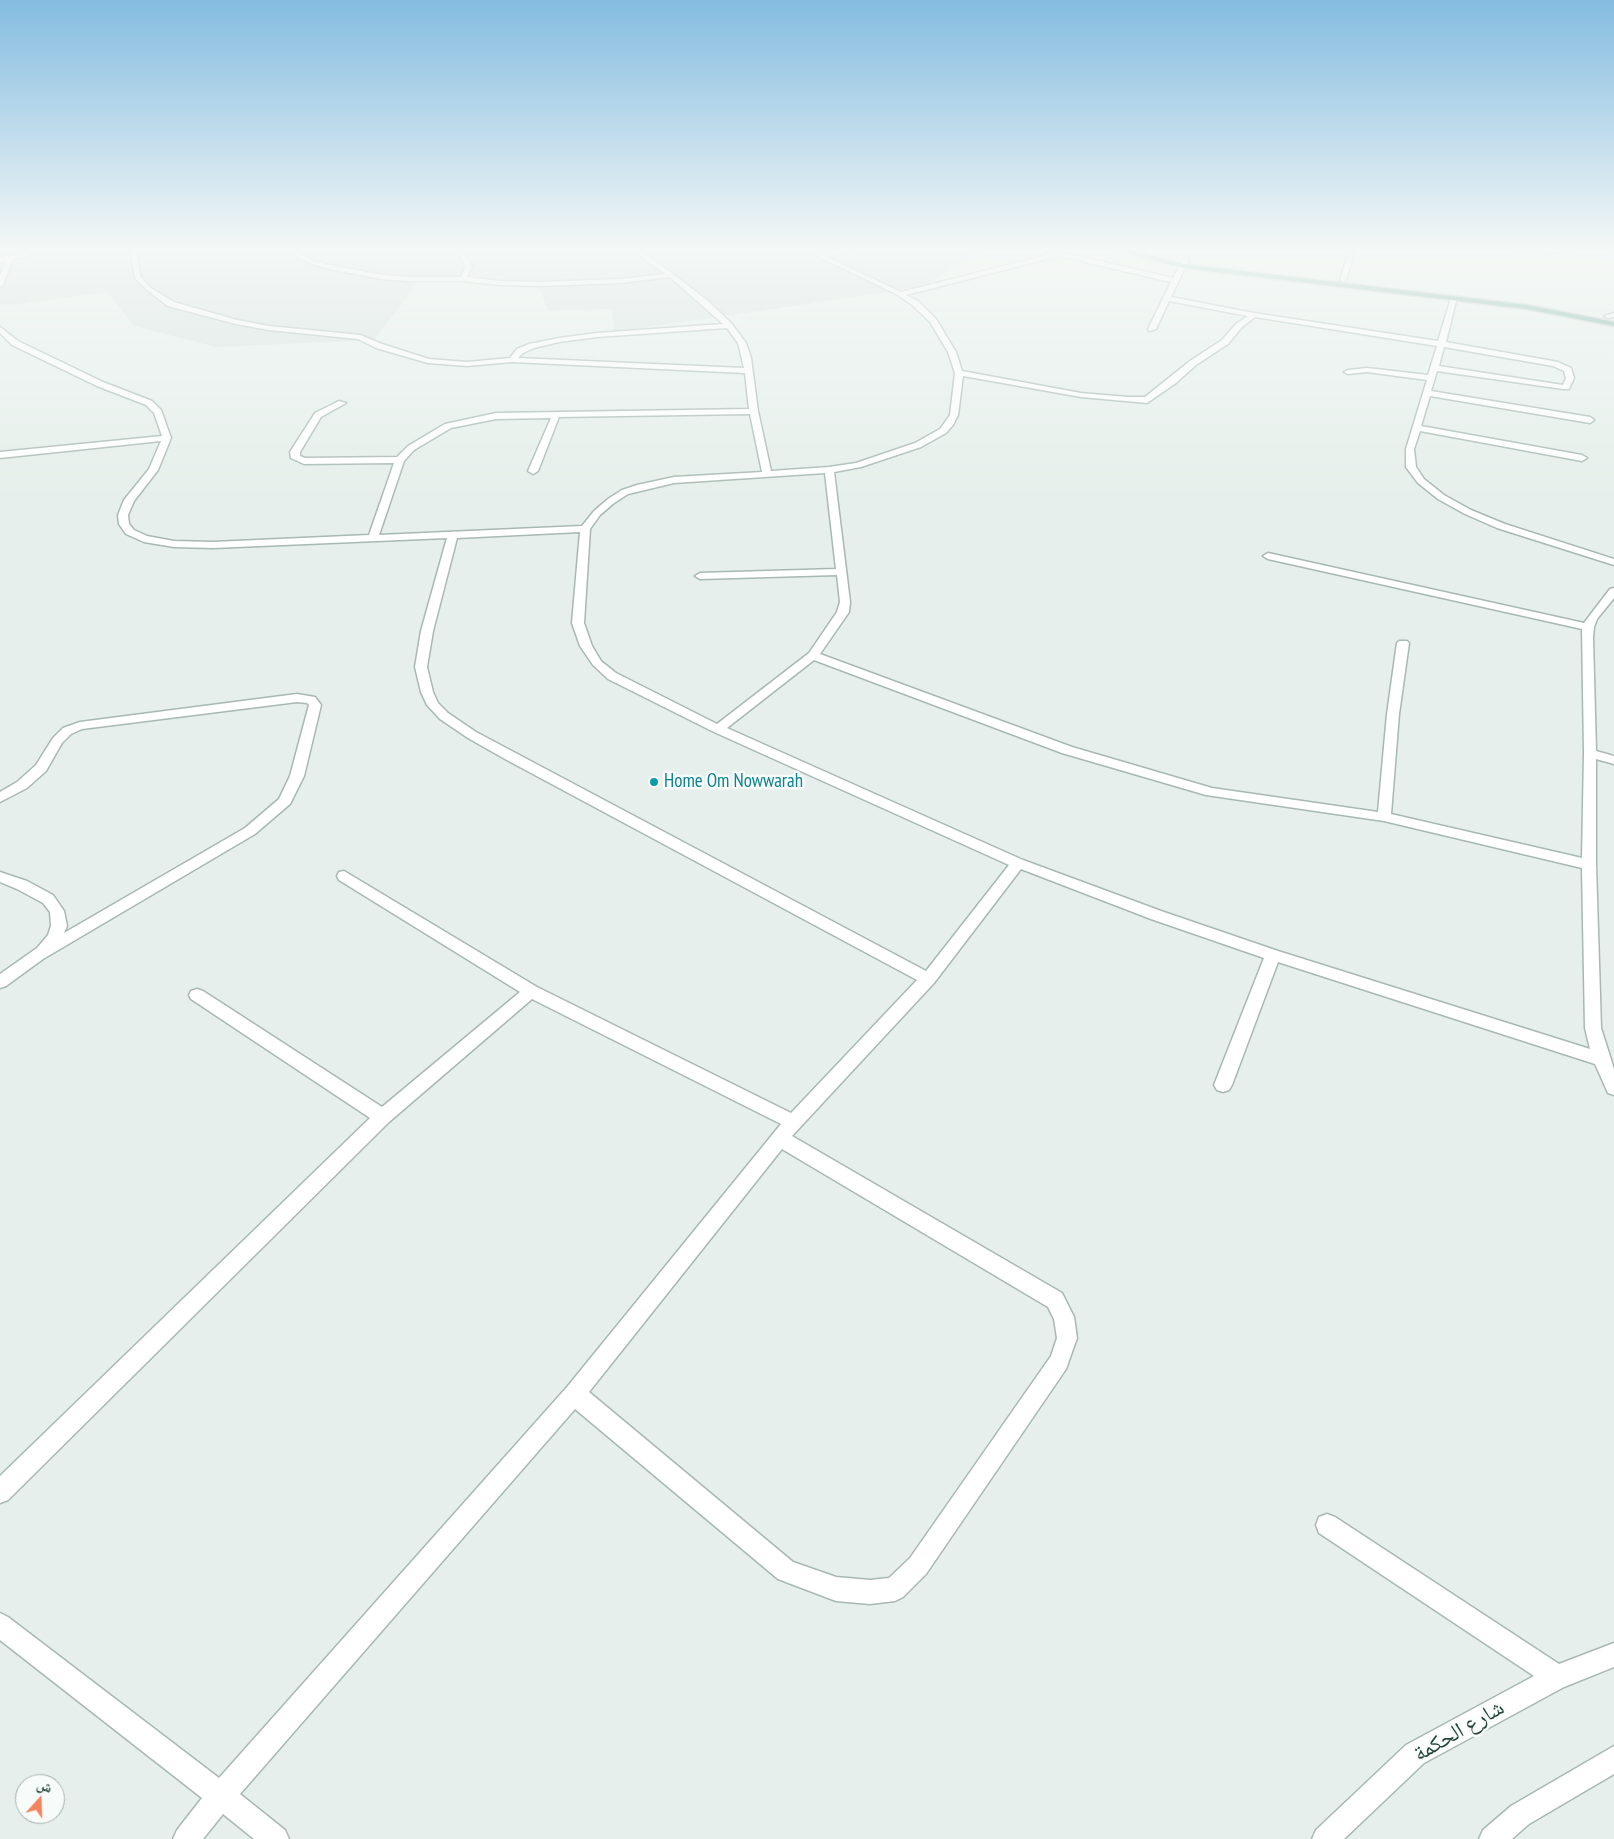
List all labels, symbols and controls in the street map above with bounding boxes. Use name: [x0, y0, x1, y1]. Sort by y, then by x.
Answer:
place label: Home Om Nowwarah: [664, 771, 803, 793]
marker: Home Om Nowwarah: [648, 776, 660, 788]
street label: شارع الحكمة: [1409, 1695, 1509, 1767]
north arrow: [15, 1774, 65, 1824]
text: ش: [35, 1775, 55, 1797]

